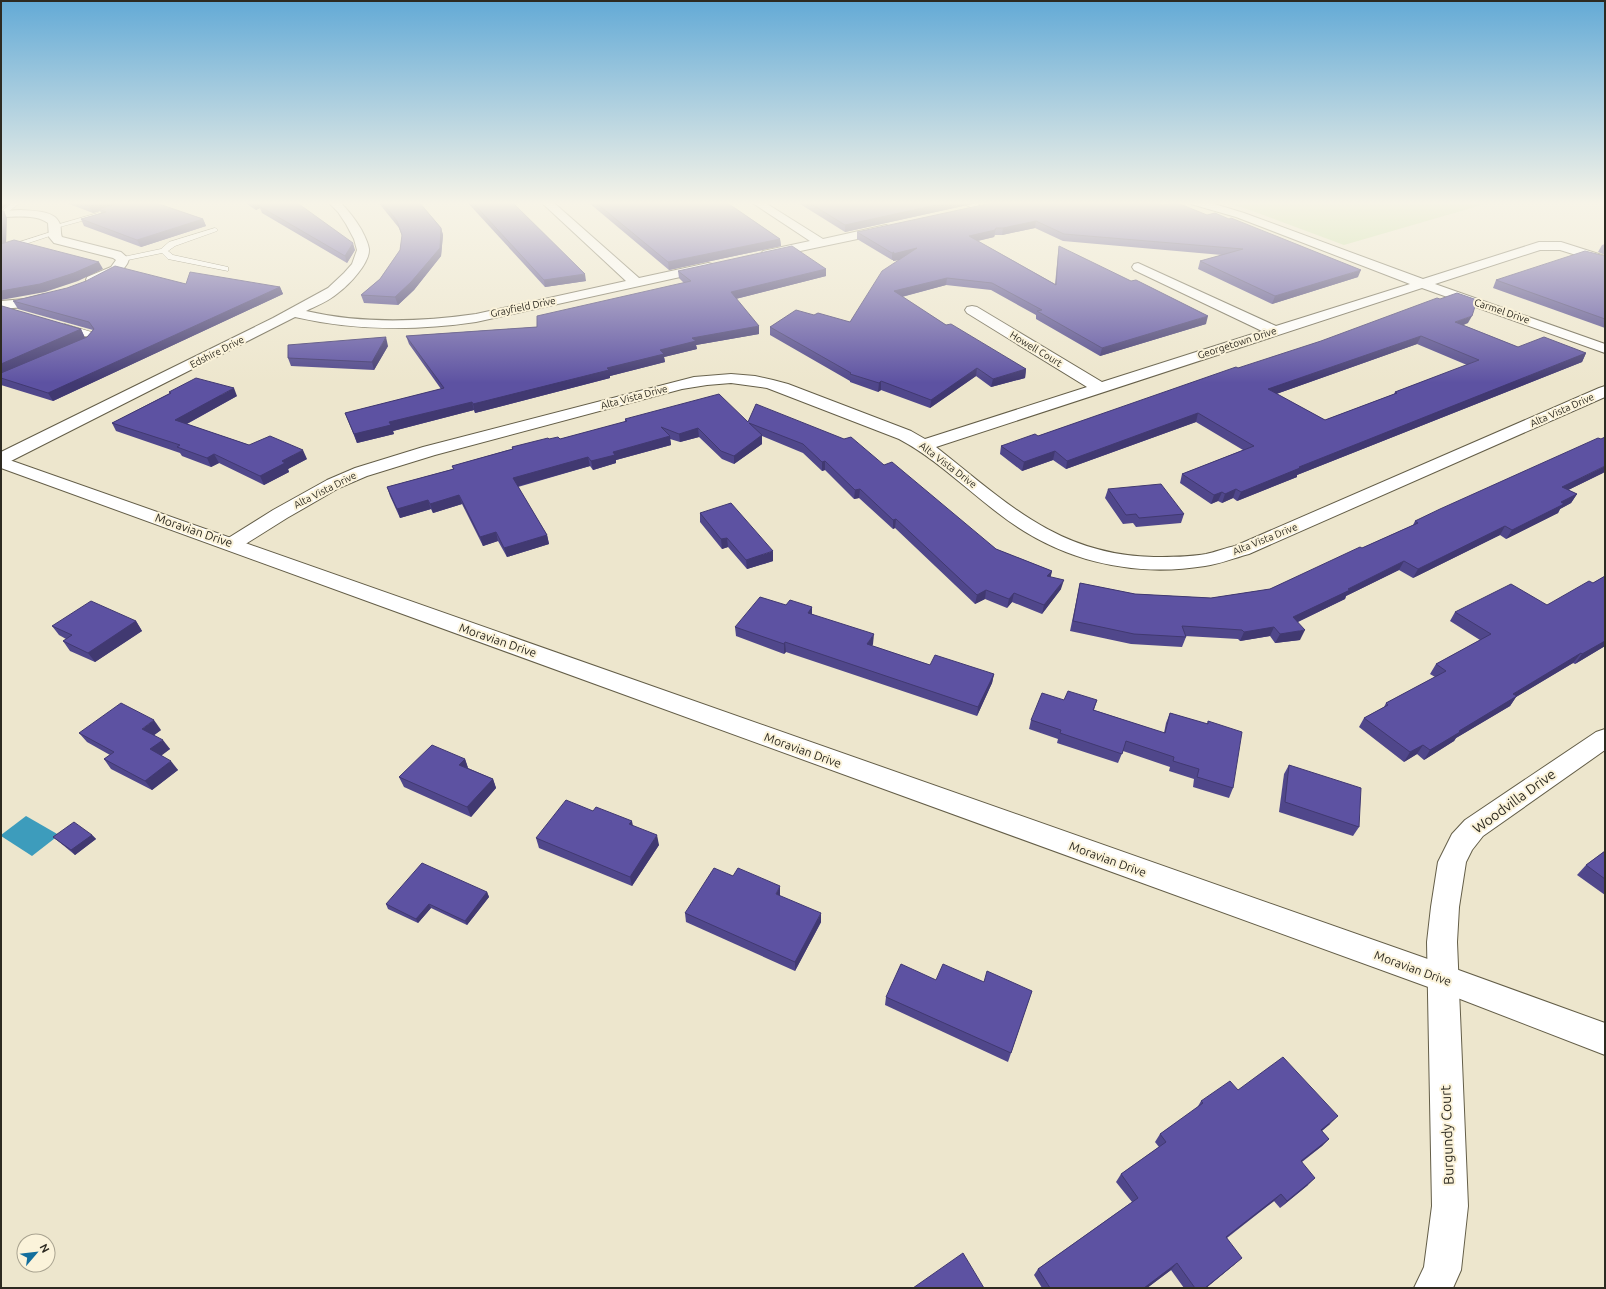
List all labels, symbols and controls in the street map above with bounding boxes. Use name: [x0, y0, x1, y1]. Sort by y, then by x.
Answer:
street label: Grayfield Drive: [489, 295, 557, 319]
street label: Carmel Drive: [1473, 296, 1531, 326]
street label: Georgetown Drive: [1196, 325, 1278, 361]
street label: Howell Court: [1008, 329, 1064, 369]
street label: Edshire Drive: [188, 334, 246, 370]
street label: Alta Vista Drive: [599, 383, 669, 411]
street label: Alta Vista Drive: [1528, 391, 1596, 429]
street label: Alta Vista Drive: [917, 440, 979, 490]
street label: Alta Vista Drive: [292, 469, 358, 511]
street label: Moravian Drive: [154, 511, 234, 549]
street label: Alta Vista Drive: [1231, 521, 1299, 557]
street label: Moravian Drive: [458, 621, 538, 659]
street label: Moravian Drive: [763, 730, 843, 770]
street label: Woodvilla Drive: [1469, 766, 1559, 836]
street label: Moravian Drive: [1068, 839, 1148, 879]
street label: Moravian Drive: [1373, 948, 1453, 988]
street label: Burgundy Court: [1437, 1084, 1457, 1185]
north arrow: [16, 1233, 56, 1273]
text: N: [38, 1242, 52, 1255]

